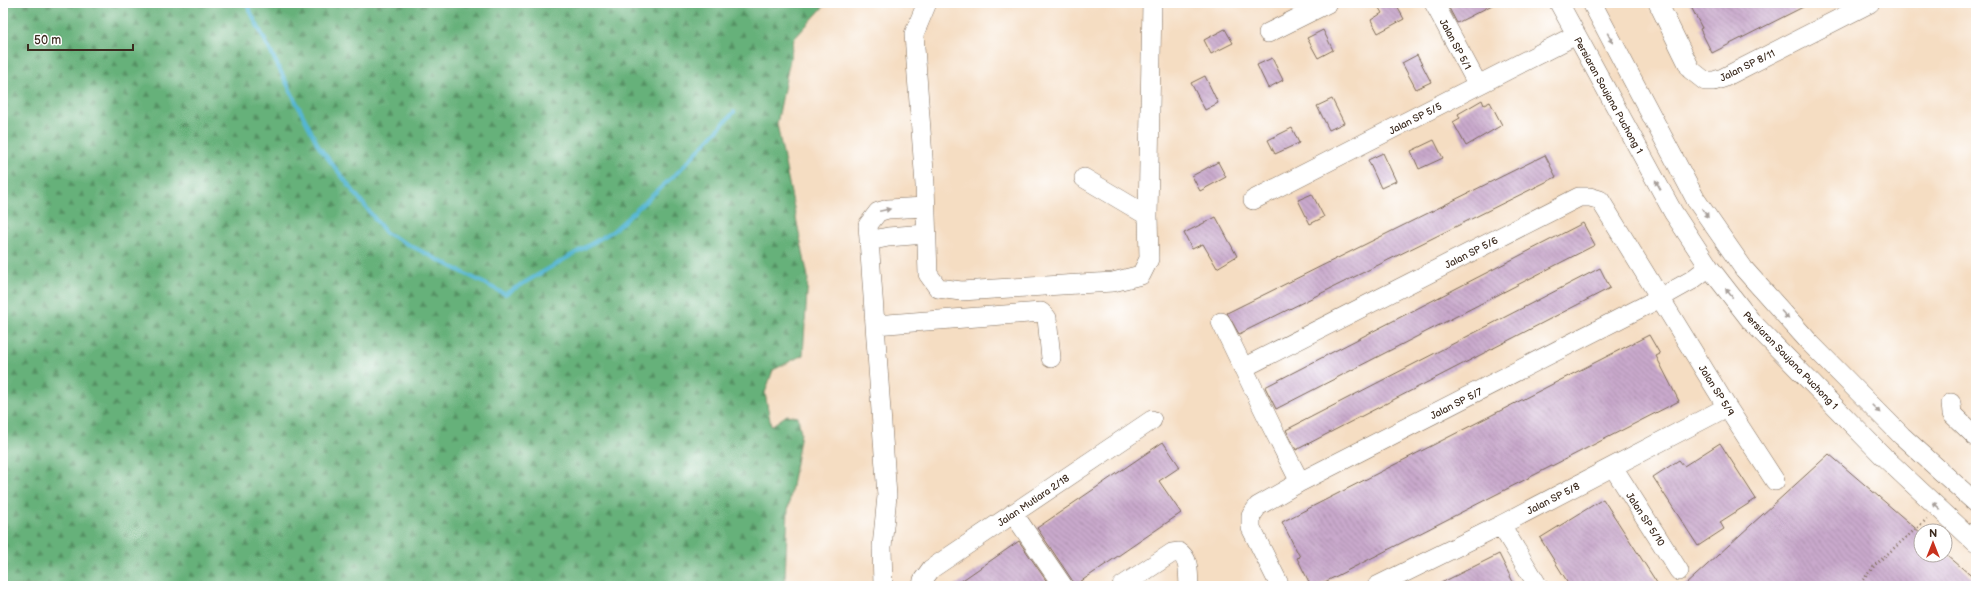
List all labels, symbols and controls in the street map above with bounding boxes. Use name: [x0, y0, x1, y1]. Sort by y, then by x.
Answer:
street label: Jalan SP 5/1: [1437, 17, 1474, 72]
scale bar: [28, 26, 133, 52]
one-way arrow: [1606, 32, 1613, 43]
text: 50 m: [34, 33, 61, 48]
street label: Persiaran Saujana Puchong 1: [1571, 35, 1645, 156]
street label: Jalan SP 8/11: [1718, 47, 1777, 84]
street label: Jalan SP 5/5: [1387, 100, 1444, 137]
one-way arrow: [1655, 179, 1661, 191]
one-way arrow: [879, 207, 891, 213]
one-way arrow: [1702, 207, 1709, 219]
street label: Jalan SP 5/6: [1443, 234, 1500, 271]
one-way arrow: [1725, 288, 1734, 299]
street label: Persiaran Saujana Puchong 1: [1740, 309, 1840, 412]
one-way arrow: [1781, 310, 1790, 321]
street label: Jalan SP 5/9: [1696, 363, 1737, 418]
street label: Jalan SP 5/7: [1428, 386, 1485, 422]
one-way arrow: [1871, 404, 1880, 414]
street label: Jalan Mutiara 2/18: [995, 472, 1072, 529]
street label: Jalan SP 5/8: [1525, 480, 1582, 517]
street label: Jalan SP 5/10: [1623, 490, 1667, 549]
one-way arrow: [1932, 502, 1942, 511]
north arrow: [1913, 523, 1953, 563]
text: N: [1929, 527, 1937, 540]

